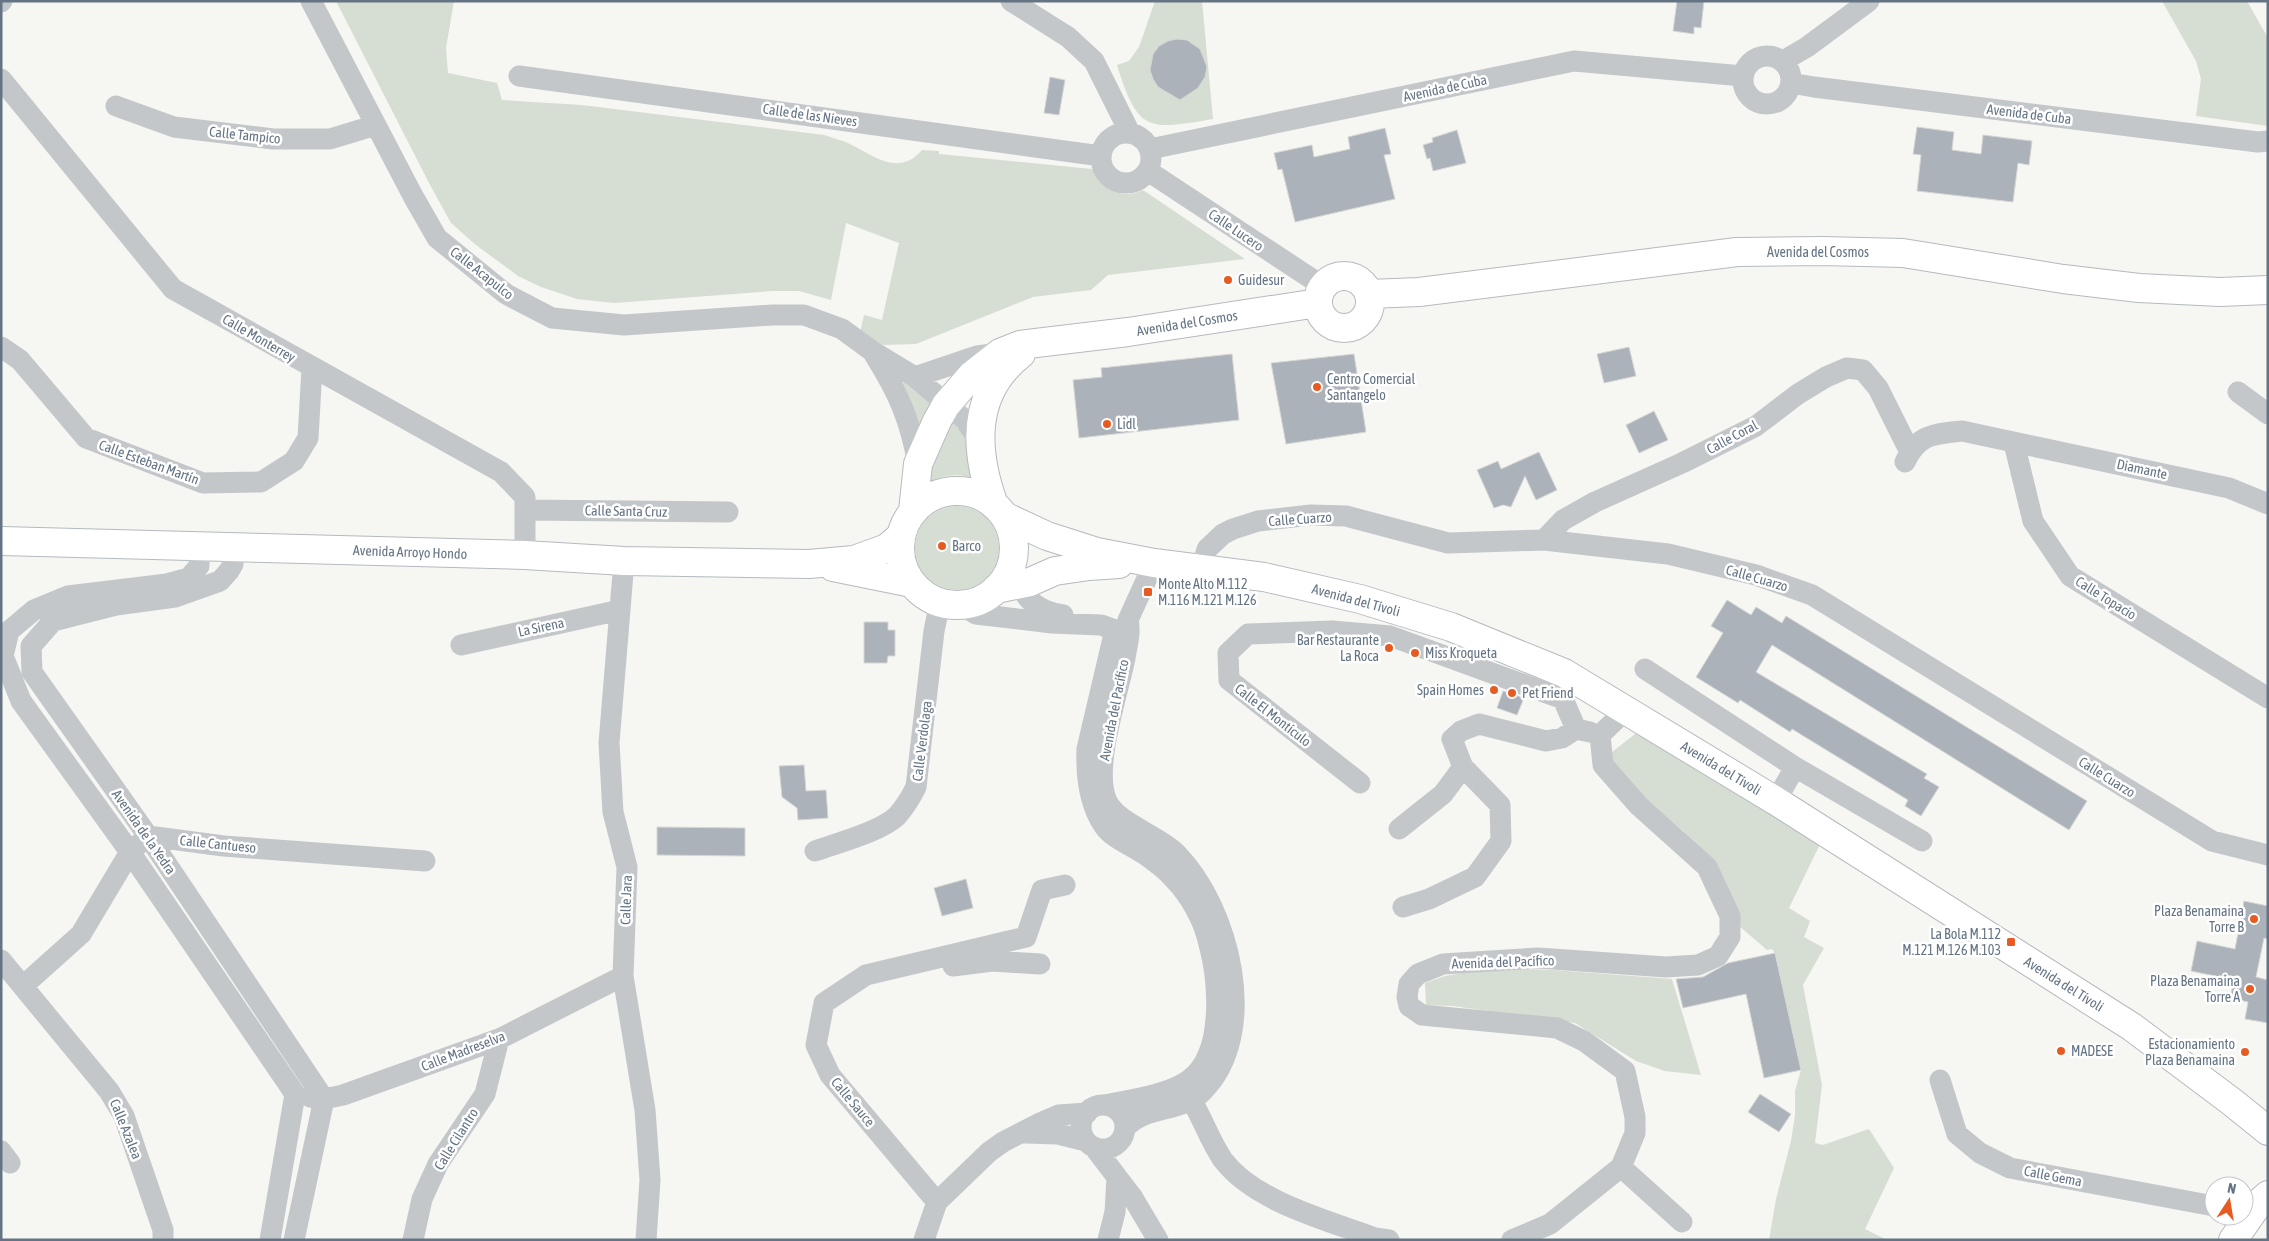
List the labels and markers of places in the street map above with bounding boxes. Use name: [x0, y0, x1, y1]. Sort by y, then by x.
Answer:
place label: Guidesur: [1238, 272, 1285, 288]
marker: Guidesur: [1222, 274, 1234, 286]
place label: Centro Comercial Santangelo: [1327, 371, 1415, 403]
marker: Centro Comercial Santangelo: [1311, 381, 1323, 393]
place label: Lidl: [1117, 416, 1136, 432]
marker: Lidl: [1101, 418, 1113, 430]
place label: Barco: [952, 538, 981, 554]
marker: Barco: [936, 540, 948, 552]
place label: Monte Alto M.112 M.116 M.121 M.126: [1158, 576, 1257, 608]
marker: Monte Alto M.112 M.116 M.121 M.126: [1142, 586, 1154, 598]
place label: Bar Restaurante La Roca: [1297, 632, 1379, 664]
marker: Bar Restaurante La Roca: [1383, 642, 1395, 654]
place label: Miss Kroqueta: [1425, 645, 1497, 661]
marker: Miss Kroqueta: [1409, 647, 1421, 659]
place label: Spain Homes: [1417, 682, 1484, 698]
marker: Spain Homes: [1488, 684, 1500, 696]
place label: Pet Friend: [1522, 685, 1574, 701]
marker: Pet Friend: [1506, 687, 1518, 699]
place label: Plaza Benamaina Torre B: [2154, 903, 2244, 935]
marker: Plaza Benamaina Torre B: [2248, 913, 2260, 925]
place label: La Bola M.112 M.121 M.126 M.103: [1902, 926, 2001, 958]
marker: La Bola M.112 M.121 M.126 M.103: [2005, 936, 2017, 948]
place label: Plaza Benamaina Torre A: [2150, 973, 2240, 1005]
marker: Plaza Benamaina Torre A: [2244, 983, 2256, 995]
place label: Estacionamiento Plaza Benamaina: [2145, 1036, 2235, 1068]
place label: MADESE: [2071, 1043, 2113, 1059]
marker: MADESE: [2055, 1045, 2067, 1057]
marker: Estacionamiento Plaza Benamaina: [2239, 1046, 2251, 1058]

